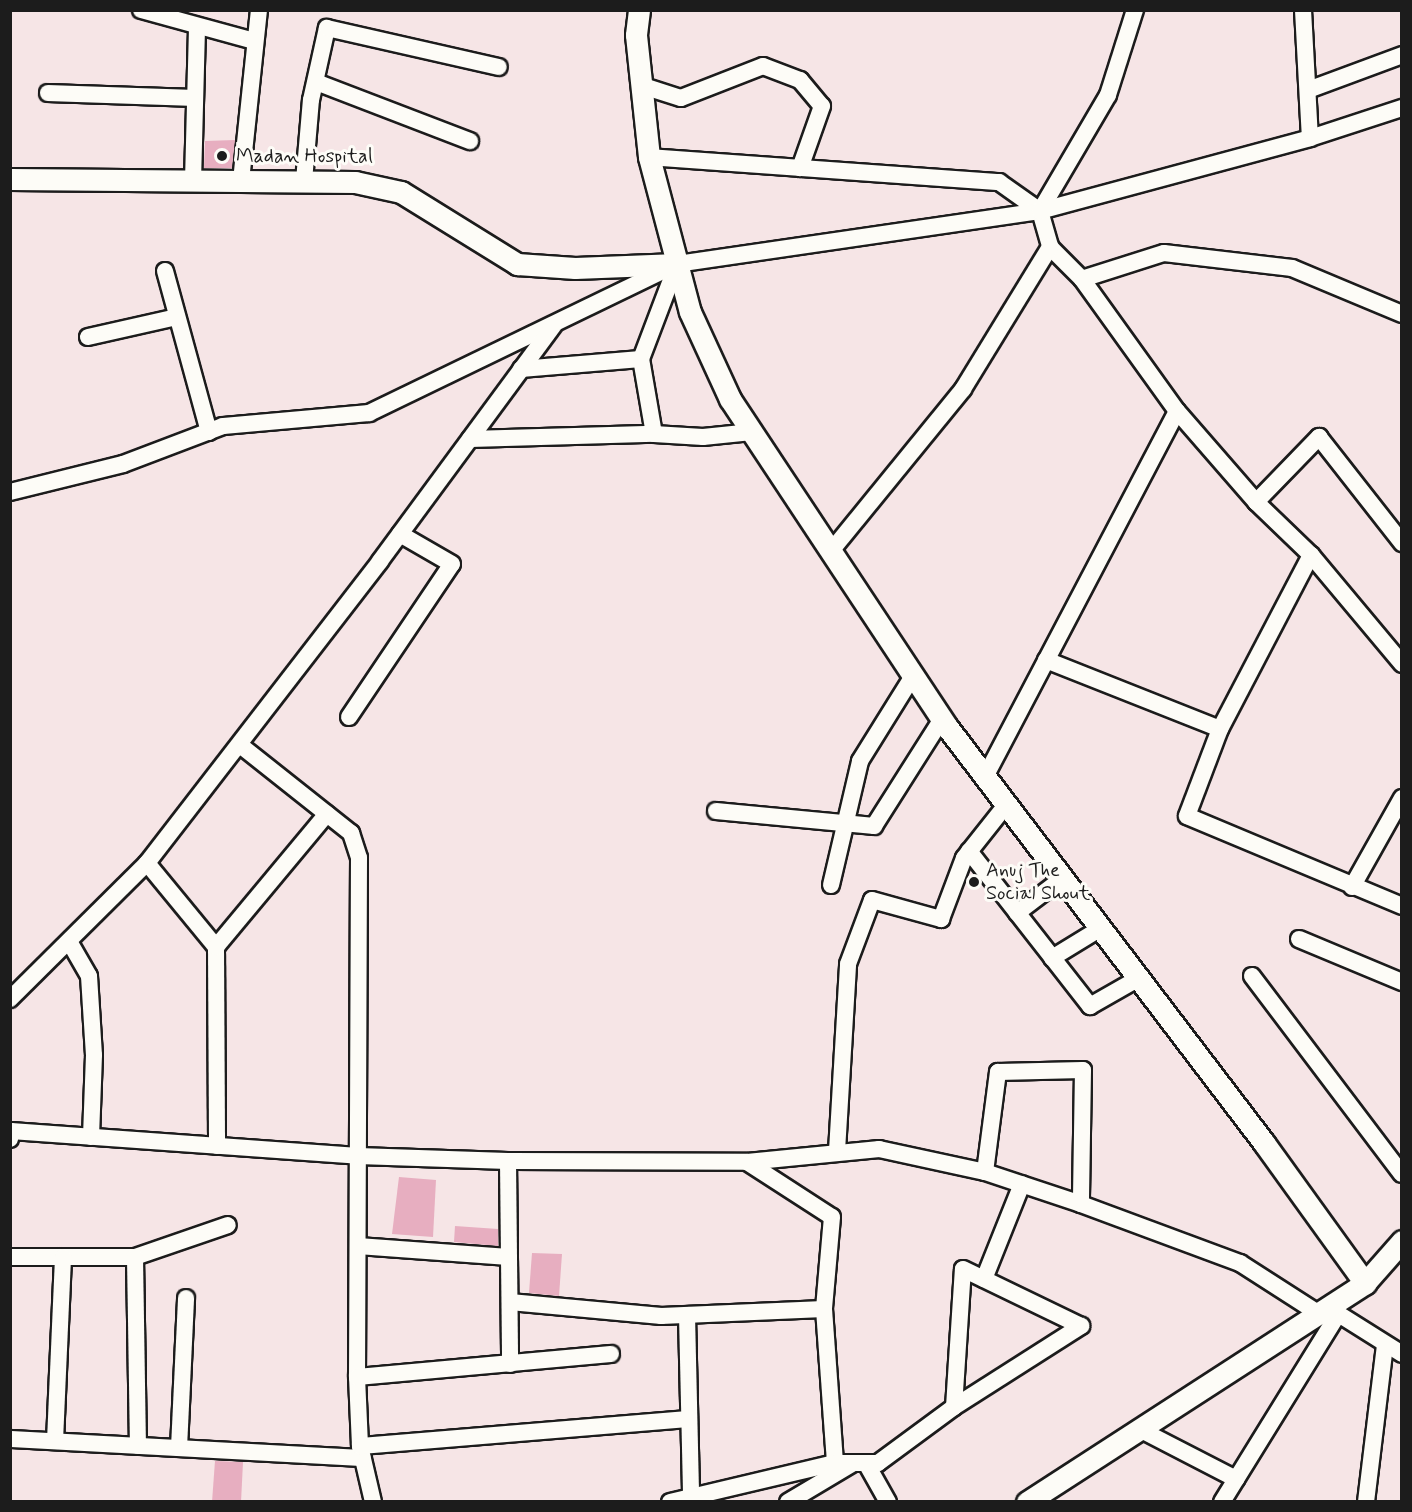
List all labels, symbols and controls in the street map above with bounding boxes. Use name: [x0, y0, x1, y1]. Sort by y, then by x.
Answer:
place label: Madan Hospital: [236, 144, 376, 168]
marker: Madan Hospital: [213, 147, 231, 165]
place label: Anuj The Social Shout: [986, 858, 1090, 905]
marker: Anuj The Social Shout: [967, 875, 981, 889]

